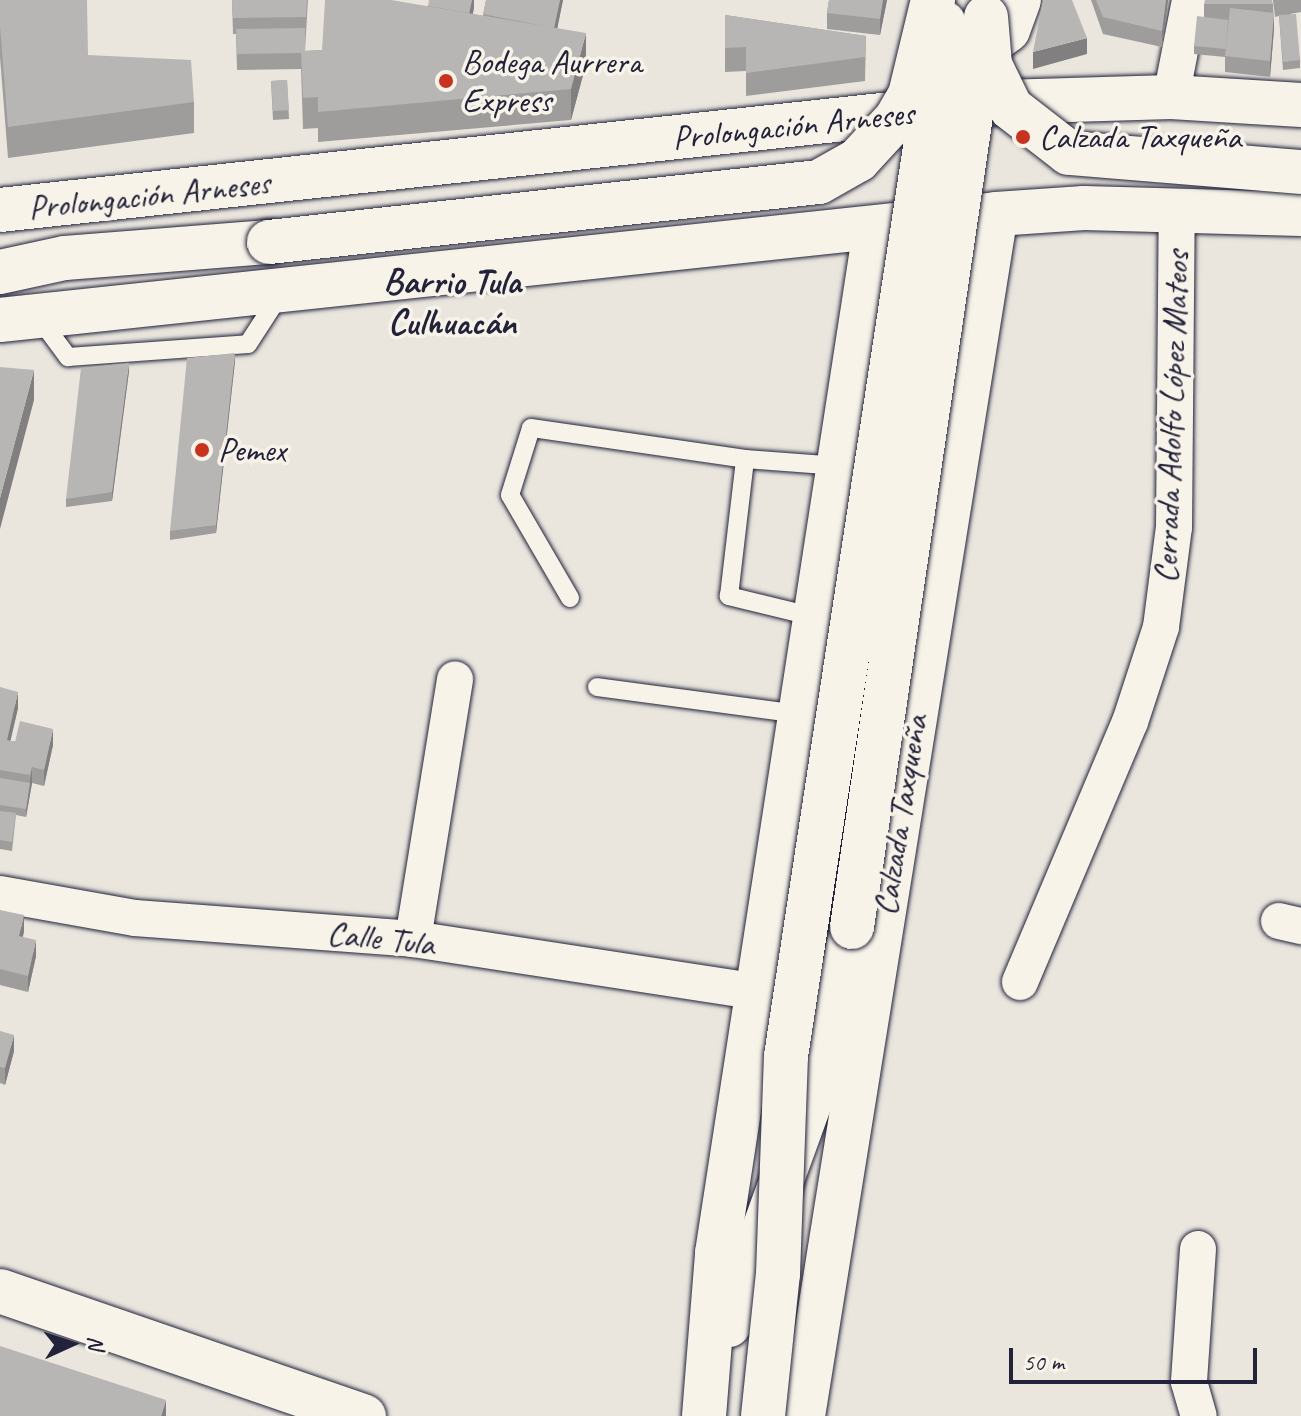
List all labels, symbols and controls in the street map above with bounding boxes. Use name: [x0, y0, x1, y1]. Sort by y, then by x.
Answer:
place label: Bodega Aurrera Express: [462, 41, 641, 120]
marker: Bodega Aurrera Express: [437, 72, 455, 90]
street label: Prolongación Arneses: [670, 92, 916, 158]
place label: Calzada Taxqueña: [1039, 117, 1241, 157]
marker: Calzada Taxqueña: [1014, 128, 1032, 146]
street label: Prolongación Arneses: [26, 162, 272, 228]
street label: Cerrada Adolfo López Mateos: [1145, 250, 1197, 584]
district label: Barrio Tula Culhuacán: [383, 259, 521, 344]
place label: Pemex: [218, 430, 286, 470]
marker: Pemex: [193, 441, 211, 459]
street label: Calzada Taxqueña: [864, 712, 936, 918]
street label: Calle Tula: [326, 912, 436, 964]
north arrow: [32, 1304, 112, 1384]
scale bar: [1013, 1332, 1261, 1382]
text: N: [82, 1335, 110, 1350]
text: 50 m: [1023, 1347, 1064, 1377]

